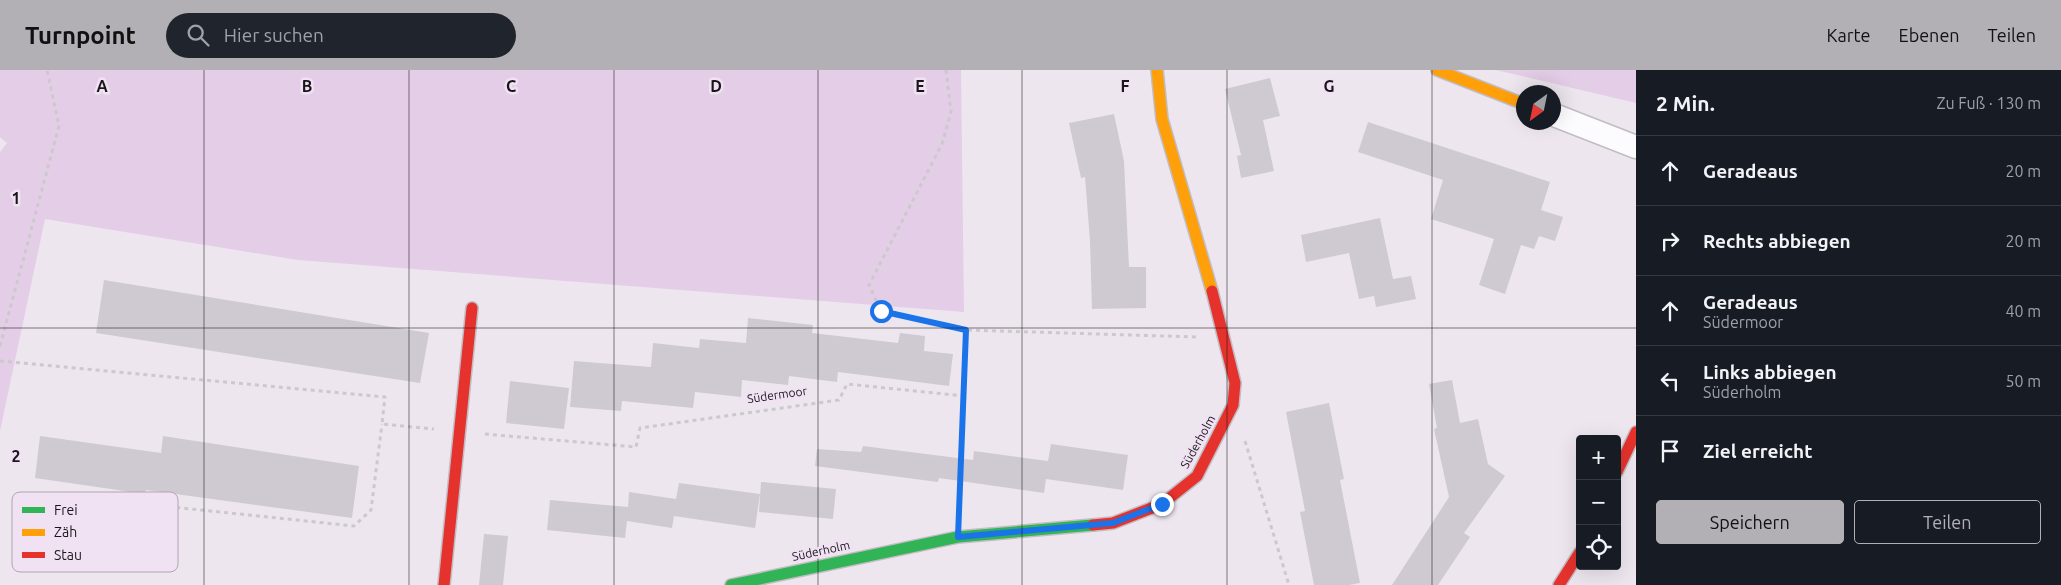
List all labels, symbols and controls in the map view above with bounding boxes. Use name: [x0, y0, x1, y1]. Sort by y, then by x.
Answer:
search box: [166, 13, 516, 58]
icon: search: [184, 21, 212, 49]
text: Turnpoint: [25, 22, 136, 49]
text: Hier suchen: [224, 24, 324, 46]
text: Karte: [1827, 25, 1871, 45]
text: Ebenen: [1899, 25, 1960, 45]
text: Teilen: [1988, 25, 2036, 45]
text: A: [96, 77, 108, 95]
text: B: [302, 77, 312, 95]
text: C: [506, 77, 516, 95]
text: D: [710, 77, 722, 95]
text: E: [915, 77, 925, 95]
text: F: [1121, 77, 1130, 95]
text: G: [1323, 77, 1335, 95]
north arrow: [1516, 85, 1561, 130]
text: 2 Min.: [1656, 91, 1715, 115]
text: Zu Fuß · 130 m: [1936, 94, 2041, 112]
icon: ahead: [1656, 157, 1684, 185]
text: Geradeaus: [1703, 160, 1798, 182]
text: 20 m: [2005, 162, 2041, 180]
text: 1: [11, 189, 21, 207]
icon: right: [1656, 227, 1684, 255]
text: Rechts abbiegen: [1703, 230, 1851, 252]
text: 20 m: [2005, 232, 2041, 250]
text: Geradeaus: [1703, 291, 1798, 313]
icon: ahead: [1656, 297, 1684, 325]
route start: [870, 300, 893, 323]
text: 40 m: [2005, 302, 2041, 320]
text: Südermoor: [1703, 313, 1783, 331]
text: Links abbiegen: [1703, 361, 1837, 383]
icon: left: [1656, 367, 1684, 395]
text: 50 m: [2005, 372, 2041, 390]
text: Süderholm: [1703, 383, 1781, 401]
street label: Südermoor: [746, 384, 808, 405]
street label: Süderholm: [1178, 413, 1217, 471]
map controls: [1576, 435, 1621, 570]
button: +: [1576, 435, 1621, 480]
icon: arrive: [1656, 437, 1684, 465]
text: Ziel erreicht: [1703, 440, 1812, 462]
text: 2: [11, 447, 21, 465]
button: −: [1576, 480, 1621, 525]
legend: [12, 492, 178, 572]
route end: [1151, 493, 1174, 516]
button: Speichern: [1656, 500, 1844, 544]
button: Teilen: [1854, 500, 2041, 544]
text: Frei: [54, 502, 78, 518]
text: Zäh: [54, 524, 77, 540]
button: locate: [1576, 525, 1621, 570]
street label: Süderholm: [791, 538, 851, 563]
text: Stau: [54, 547, 82, 563]

